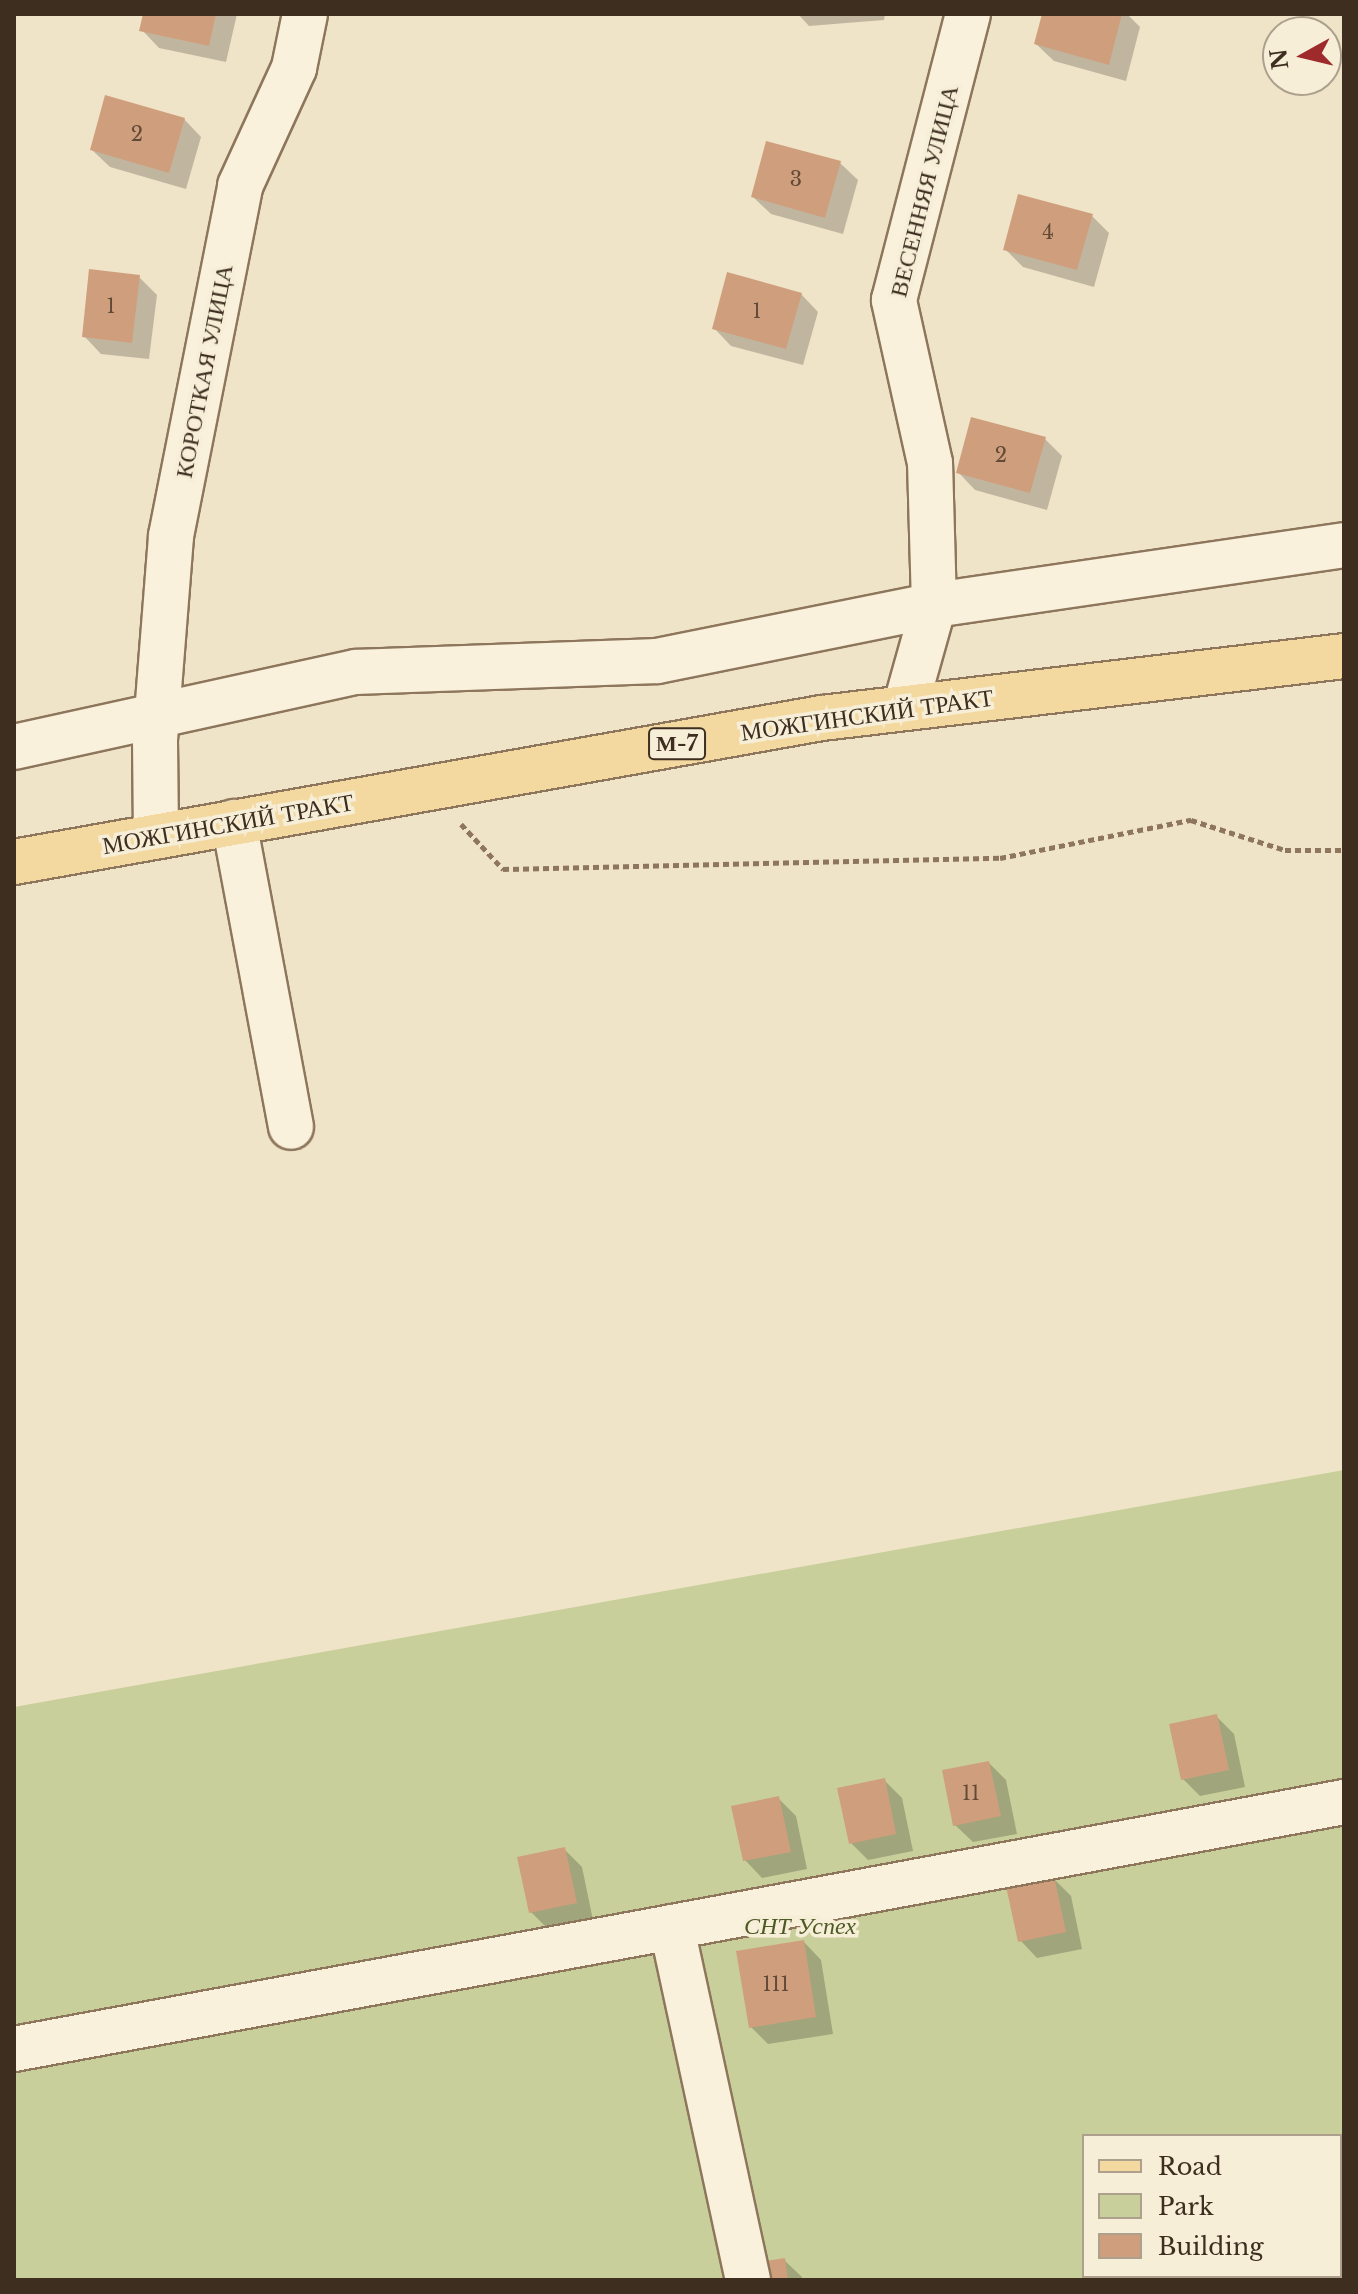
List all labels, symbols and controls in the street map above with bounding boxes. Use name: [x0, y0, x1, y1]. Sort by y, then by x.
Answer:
north arrow: [1262, 16, 1342, 96]
text: N: [1265, 47, 1295, 71]
street label: ВЕСЕННЯЯ УЛИЦА: [884, 82, 964, 300]
house number: 2: [131, 122, 143, 146]
house number: 3: [790, 167, 802, 191]
house number: 4: [1042, 220, 1054, 244]
street label: КОРОТКАЯ УЛИЦА: [169, 262, 239, 480]
house number: 1: [107, 294, 115, 318]
house number: 1: [753, 299, 761, 323]
house number: 2: [995, 443, 1007, 467]
street label: МОЖГИНСКИЙ ТРАКТ: [739, 683, 995, 747]
road number: М-7: [647, 726, 707, 762]
street label: МОЖГИНСКИЙ ТРАКТ: [100, 788, 356, 860]
house number: 11: [962, 1781, 980, 1805]
park label: СНТ Успех: [744, 1912, 856, 1940]
house number: 111: [763, 1972, 789, 1996]
legend: [1082, 2134, 1342, 2278]
text: Road: [1158, 2152, 1222, 2181]
text: Park: [1158, 2192, 1214, 2221]
text: Building: [1158, 2232, 1264, 2261]

